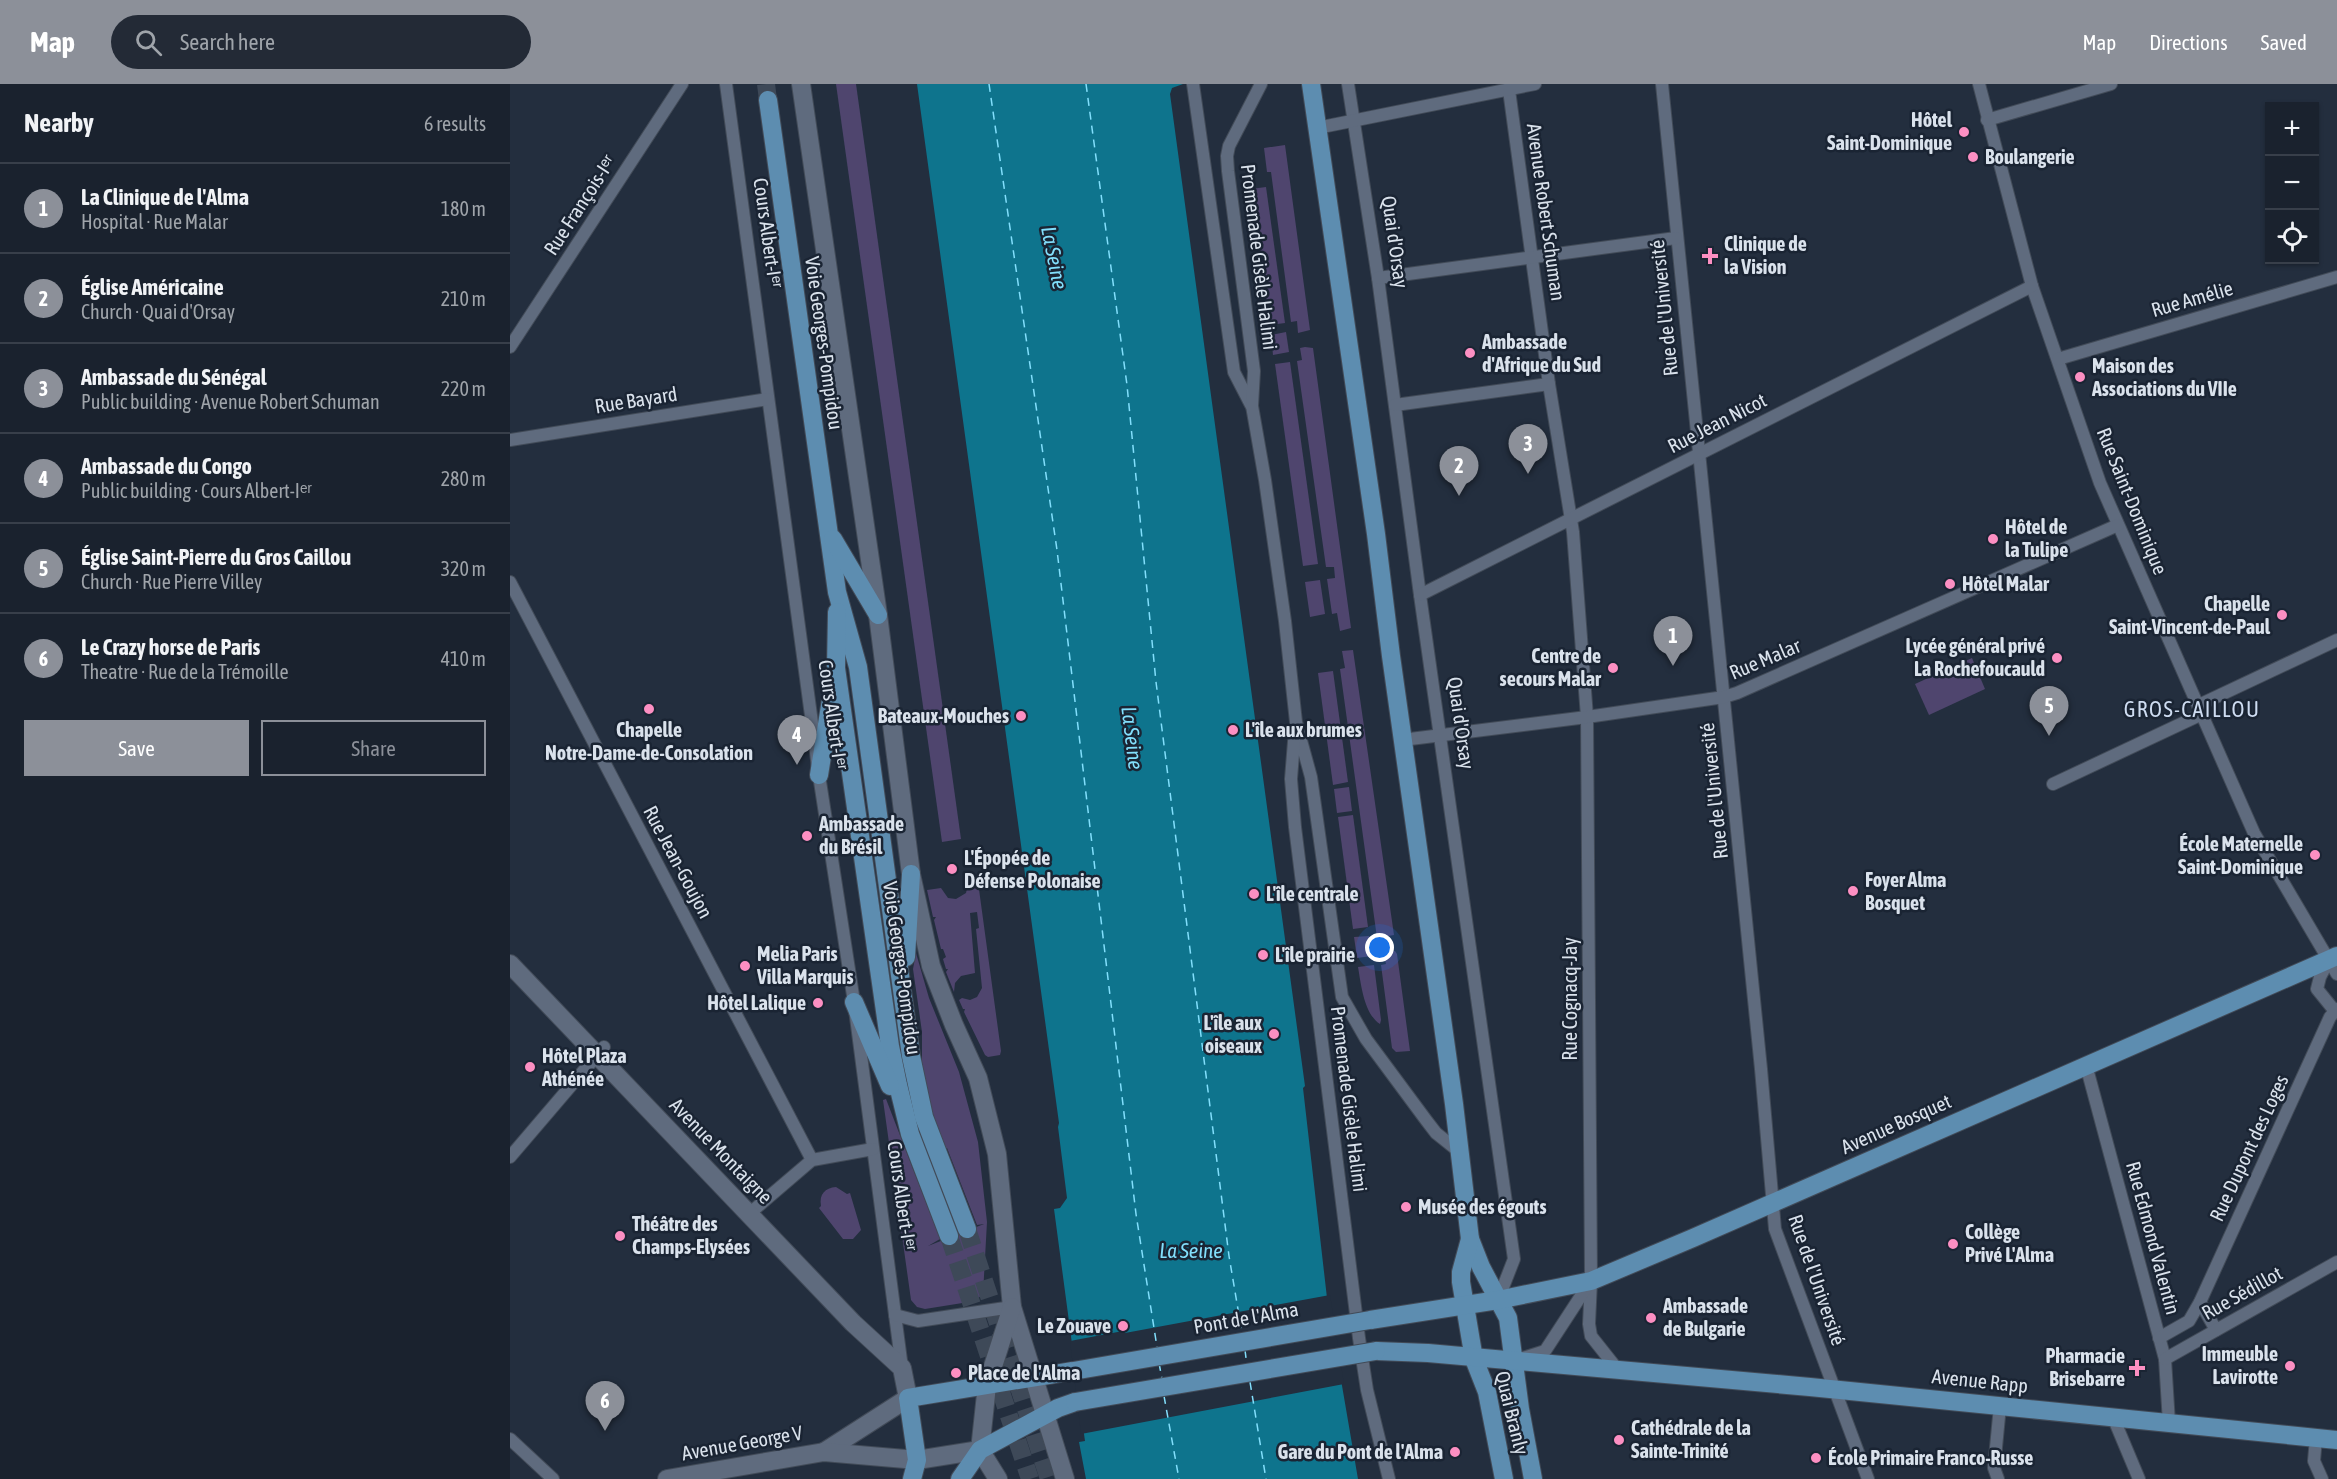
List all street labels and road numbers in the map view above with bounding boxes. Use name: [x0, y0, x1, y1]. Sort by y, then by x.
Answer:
street label: Avenue Robert Schuman: [1523, 122, 1570, 302]
street label: Rue François-Iᵉʳ: [539, 150, 620, 259]
street label: Promenade Gisèle Halimi: [1237, 163, 1282, 351]
street label: Cours Albert-Iᵉʳ: [749, 176, 788, 290]
street label: Quai d'Orsay: [1378, 194, 1413, 290]
street label: Rue de l'Université: [1645, 239, 1682, 377]
street label: Voie Georges-Pompidou: [801, 255, 848, 431]
street label: Rue Amélie: [2148, 276, 2235, 321]
street label: Rue Bayard: [593, 382, 679, 417]
street label: Rue Jean Nicot: [1664, 388, 1770, 457]
street label: Rue Saint-Dominique: [2093, 424, 2172, 578]
street label: Rue Malar: [1726, 633, 1805, 684]
street label: Cours Albert-Iᵉʳ: [814, 658, 853, 772]
street label: Quai d'Orsay: [1444, 675, 1479, 771]
street label: Rue de l'Université: [1695, 722, 1732, 860]
street label: Rue Jean-Goujon: [639, 801, 718, 922]
street label: Voie Georges-Pompidou: [879, 880, 926, 1056]
street label: Rue Cognacq-Jay: [1558, 937, 1581, 1061]
street label: Promenade Gisèle Halimi: [1327, 1005, 1372, 1193]
street label: Rue Dupont des Loges: [2204, 1071, 2293, 1225]
street label: Avenue Bosquet: [1837, 1089, 1955, 1158]
street label: Avenue Montaigne: [665, 1093, 777, 1208]
street label: Cours Albert-Iᵉʳ: [883, 1139, 922, 1253]
street label: Rue Edmond Valentin: [2122, 1159, 2185, 1317]
street label: Rue de l'Université: [1784, 1211, 1851, 1348]
street label: Rue Sédillot: [2197, 1261, 2286, 1324]
street label: Pont de l'Alma: [1192, 1297, 1300, 1338]
street label: Avenue Rapp: [1931, 1364, 2029, 1397]
street label: Quai Branly: [1491, 1369, 1534, 1457]
street label: Avenue George V: [680, 1421, 804, 1464]

